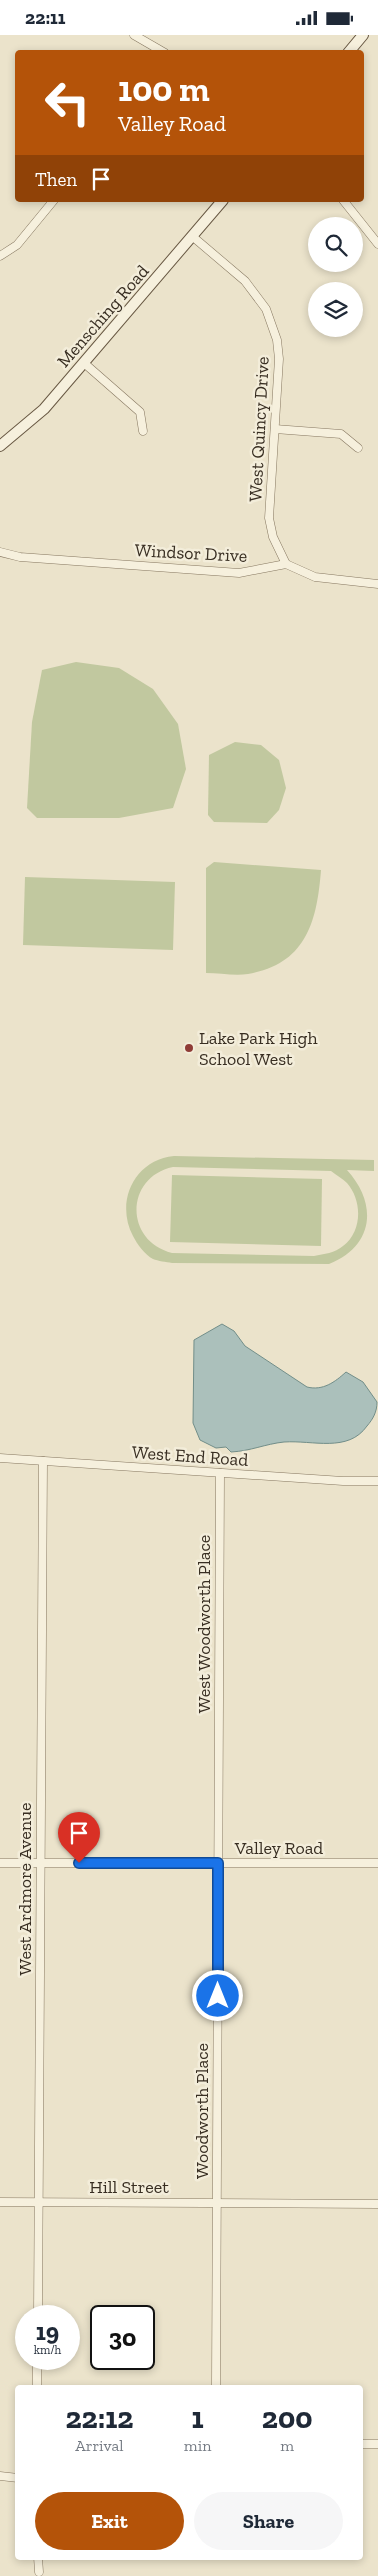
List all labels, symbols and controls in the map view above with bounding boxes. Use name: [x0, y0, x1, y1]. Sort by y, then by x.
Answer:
text: 22:11: [25, 6, 65, 29]
text: 100 m: [118, 68, 210, 110]
icon: left: [35, 70, 100, 135]
text: Valley Road: [118, 110, 226, 137]
icon: arrive: [87, 165, 115, 193]
text: Then: [35, 168, 77, 191]
map controls: [308, 217, 363, 337]
button: search: [308, 217, 363, 272]
street label: Mensching Road: [53, 260, 154, 372]
button: layers: [308, 282, 363, 337]
street label: West Quincy Drive: [244, 356, 274, 502]
street label: Windsor Drive: [134, 539, 248, 567]
place label: Lake Park High School West: [199, 1027, 318, 1070]
marker: Lake Park High School West: [183, 1042, 195, 1054]
street label: West End Road: [131, 1441, 249, 1471]
street label: West Woodworth Place: [193, 1535, 215, 1713]
street label: West Ardmore Avenue: [14, 1802, 36, 1976]
pin: [58, 1812, 100, 1863]
icon: arrive: [65, 1819, 93, 1847]
street label: Valley Road: [234, 1837, 323, 1859]
position arrow: [191, 1969, 243, 2021]
street label: Woodworth Place: [191, 2043, 213, 2179]
street label: Hill Street: [89, 2176, 169, 2198]
speed limit sign: 30: [90, 2305, 155, 2370]
text: 19: [36, 2316, 59, 2346]
text: km/h: [34, 2343, 61, 2357]
text: 22:12: [65, 2400, 133, 2436]
text: 1: [192, 2400, 204, 2436]
text: 200: [262, 2400, 312, 2436]
text: Arrival: [75, 2436, 124, 2455]
text: min: [184, 2436, 211, 2455]
text: m: [280, 2436, 294, 2455]
button: Exit: [35, 2492, 184, 2550]
button: Share: [194, 2492, 343, 2550]

